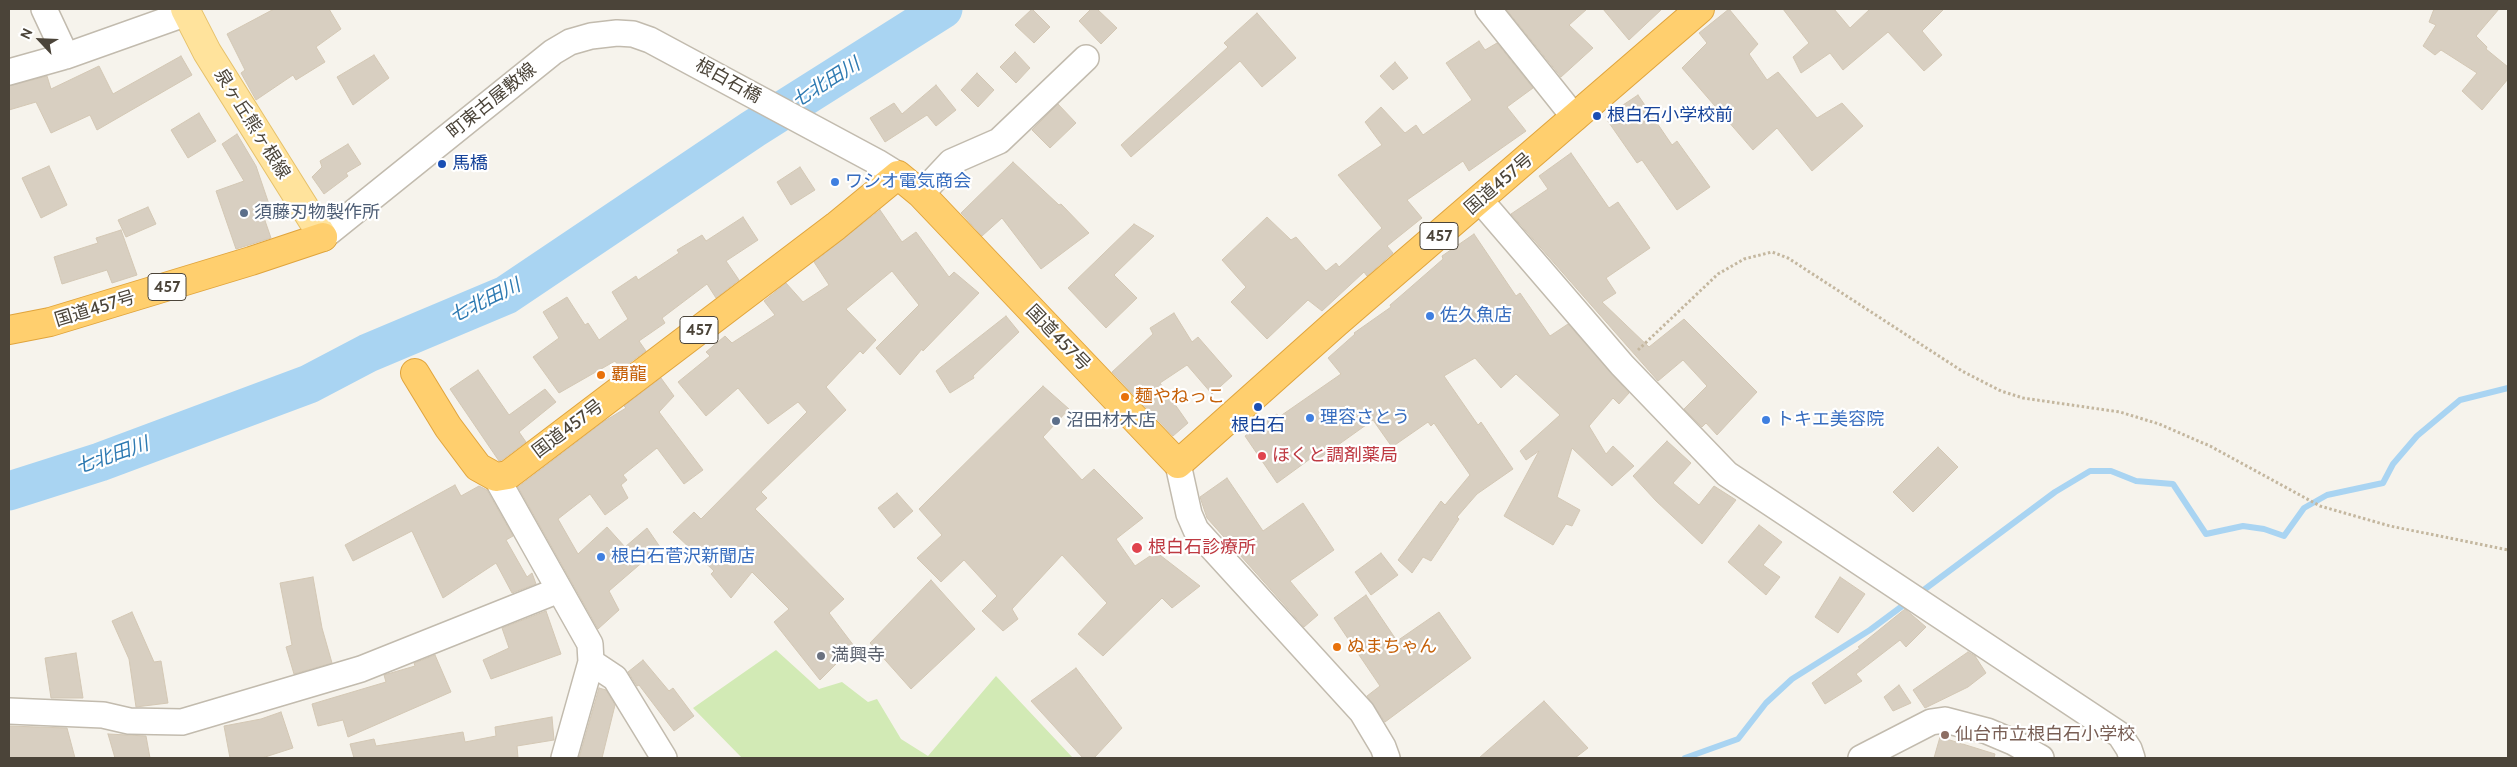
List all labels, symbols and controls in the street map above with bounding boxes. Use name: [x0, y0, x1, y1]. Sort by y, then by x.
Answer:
north arrow: [15, 15, 65, 65]
text: N: [16, 25, 37, 42]
water label: 七北田川: [788, 53, 864, 113]
street label: 根白石橋: [691, 54, 765, 108]
street label: 町東古屋敷線: [443, 59, 541, 143]
street label: 泉ヶ丘熊ヶ根線: [209, 65, 295, 183]
place label: 根白石小学校前: [1607, 105, 1733, 127]
marker: 根白石小学校前: [1591, 110, 1603, 122]
street label: 国道457号: [1461, 149, 1537, 219]
place label: 馬橋: [452, 153, 488, 175]
marker: 馬橋: [436, 158, 448, 170]
place label: ワシオ電気商会: [845, 171, 971, 193]
marker: ワシオ電気商会: [829, 176, 841, 188]
place label: 須藤刃物製作所: [254, 202, 380, 224]
marker: 須藤刃物製作所: [238, 207, 250, 219]
road number: 457: [1420, 222, 1458, 250]
road number: 457: [148, 274, 186, 300]
water label: 七北田川: [446, 274, 524, 328]
street label: 国道457号: [52, 287, 138, 331]
street label: 国道457号: [1021, 301, 1095, 375]
place label: 佐久魚店: [1440, 305, 1512, 327]
marker: 佐久魚店: [1424, 310, 1436, 322]
road number: 457: [680, 316, 718, 344]
place label: 覇龍: [611, 364, 647, 386]
marker: 覇龍: [595, 369, 607, 381]
place label: 麺やねっこ: [1135, 386, 1225, 408]
marker: 麺やねっこ: [1119, 391, 1131, 403]
street label: 国道457号: [528, 395, 608, 463]
marker: 根白石: [1252, 401, 1264, 413]
place label: 理容さとう: [1320, 407, 1410, 429]
place label: トキエ美容院: [1776, 409, 1884, 431]
place label: 沼田材木店: [1066, 410, 1156, 432]
marker: 理容さとう: [1304, 412, 1316, 424]
marker: トキエ美容院: [1760, 414, 1772, 426]
marker: 沼田材木店: [1050, 415, 1062, 427]
place label: 根白石: [1231, 415, 1285, 437]
water label: 七北田川: [72, 433, 152, 479]
place label: ほくと調剤薬局: [1272, 445, 1398, 467]
marker: ほくと調剤薬局: [1256, 450, 1268, 462]
place label: 根白石診療所: [1148, 537, 1256, 559]
marker: 根白石診療所: [1130, 541, 1144, 555]
place label: 根白石菅沢新聞店: [611, 546, 755, 568]
marker: 根白石菅沢新聞店: [595, 551, 607, 563]
place label: ぬまちゃん: [1347, 636, 1437, 658]
marker: ぬまちゃん: [1331, 641, 1343, 653]
place label: 満興寺: [831, 645, 885, 667]
marker: 満興寺: [815, 650, 827, 662]
place label: 仙台市立根白石小学校: [1955, 724, 2135, 746]
marker: 仙台市立根白石小学校: [1939, 729, 1951, 741]

